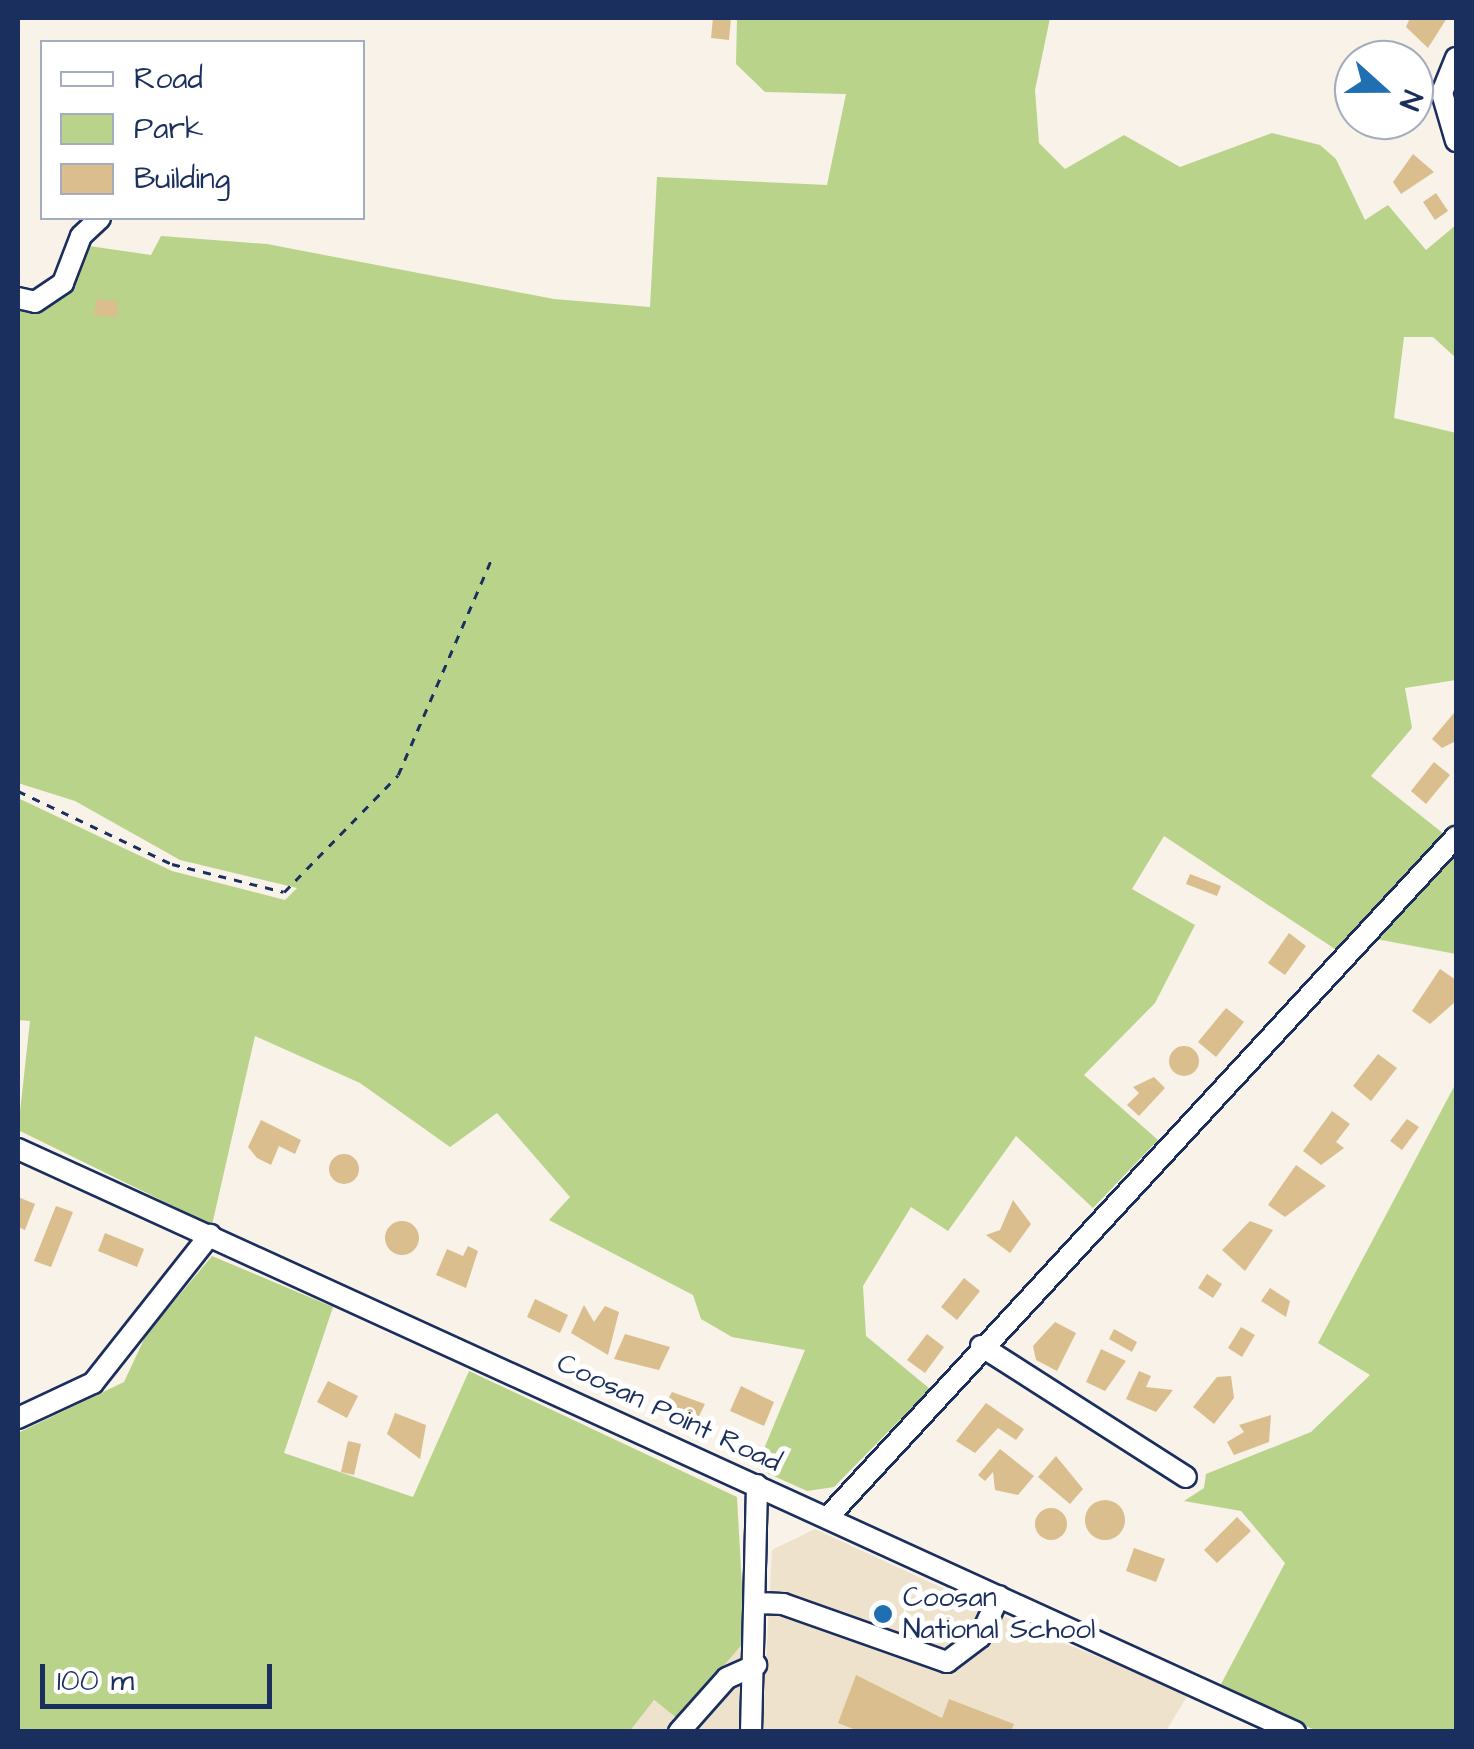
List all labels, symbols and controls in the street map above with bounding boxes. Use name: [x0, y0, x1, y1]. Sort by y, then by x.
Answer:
legend: [40, 40, 365, 220]
north arrow: [1334, 40, 1434, 140]
text: Road: [134, 58, 203, 100]
text: N: [1389, 85, 1432, 115]
text: Park: [134, 108, 203, 150]
text: Building: [134, 158, 230, 200]
street label: Coosan Point Road: [552, 1346, 786, 1480]
place label: Coosan National School: [903, 1581, 1095, 1647]
marker: Coosan National School: [872, 1603, 894, 1625]
scale bar: [45, 1644, 278, 1706]
text: 100 m: [57, 1660, 134, 1702]

